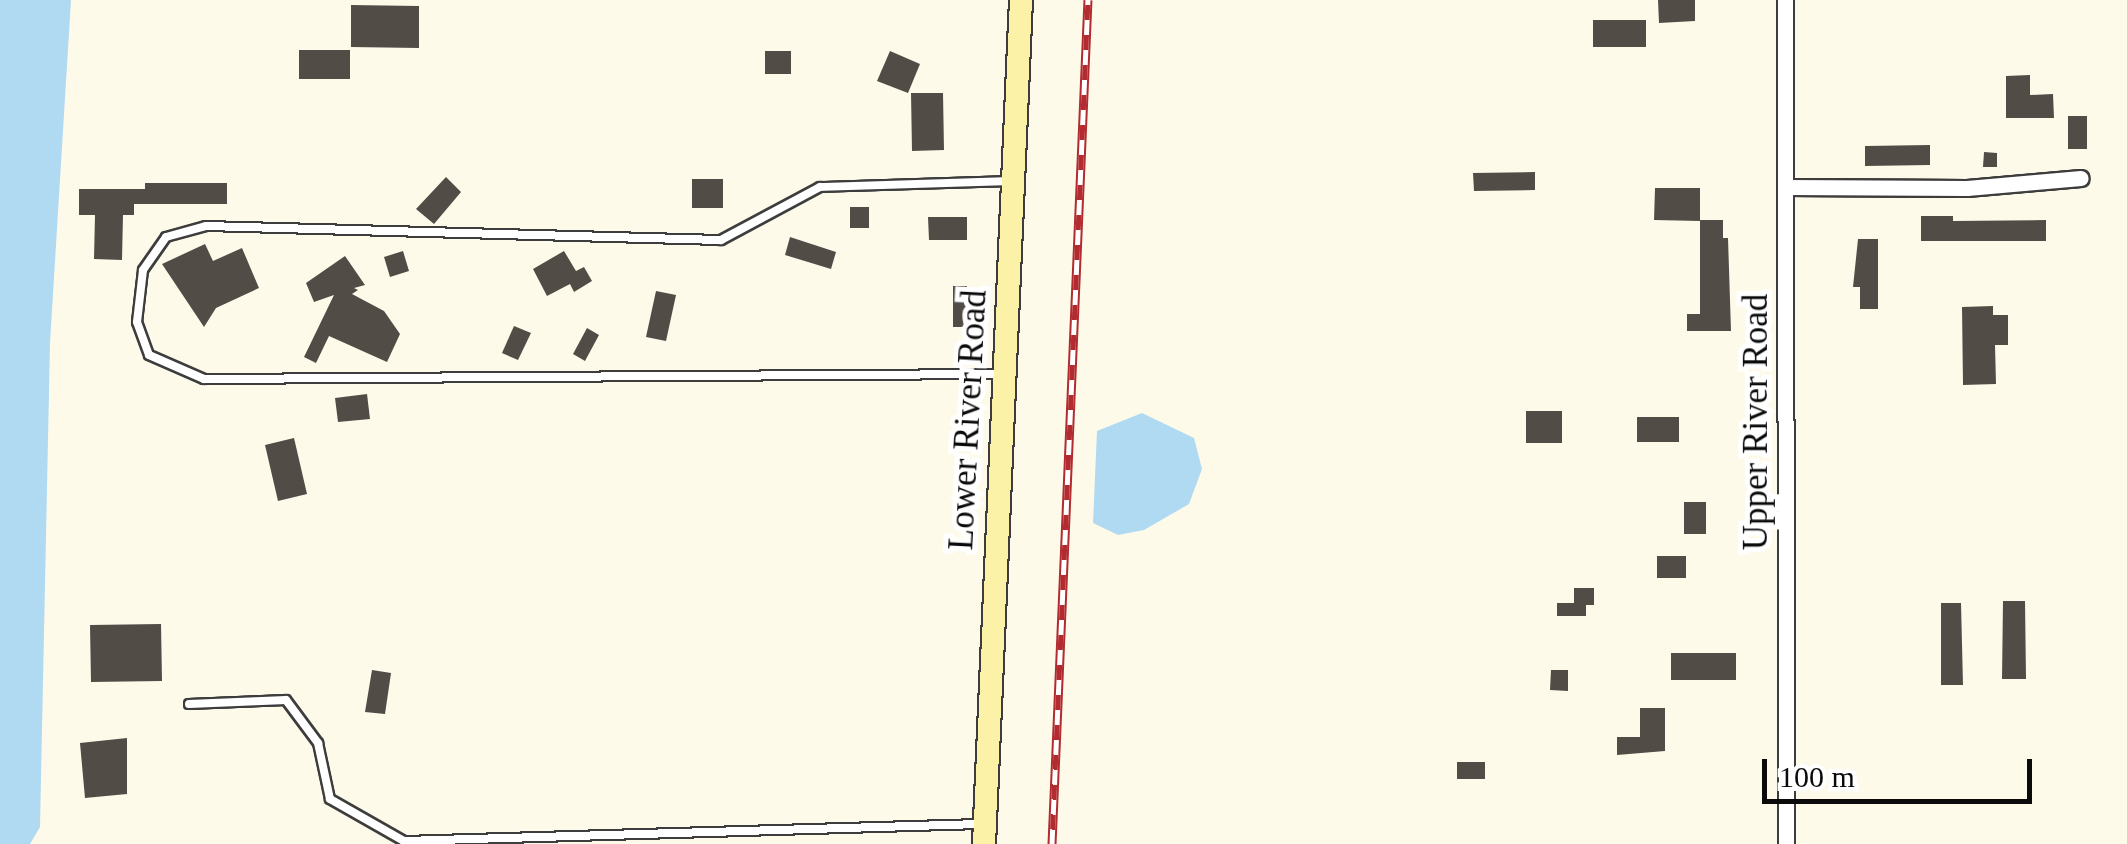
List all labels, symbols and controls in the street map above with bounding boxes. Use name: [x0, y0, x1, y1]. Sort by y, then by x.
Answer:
street label: Lower River Road: [940, 289, 996, 551]
street label: Upper River Road: [1735, 294, 1777, 550]
scale bar: [1767, 739, 2037, 801]
text: 100 m: [1779, 760, 1855, 793]

